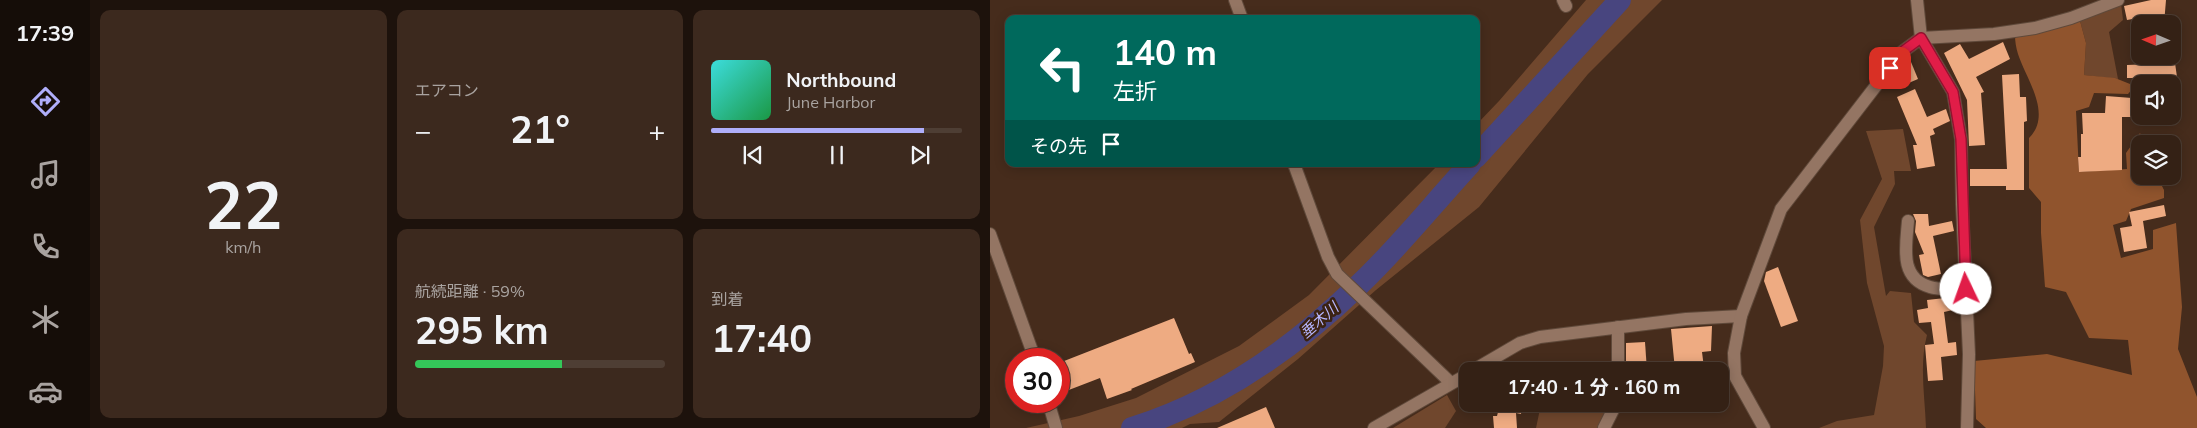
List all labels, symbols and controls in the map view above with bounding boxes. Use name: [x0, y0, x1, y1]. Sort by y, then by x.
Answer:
north arrow: [2131, 15, 2181, 65]
map controls: [2131, 15, 2181, 185]
text: 17:39: [16, 19, 74, 47]
text: 140 m: [1113, 30, 1217, 74]
icon: left: [1030, 35, 1095, 100]
pin: [1869, 47, 1911, 89]
icon: arrive: [1876, 54, 1904, 82]
text: Northbound: [786, 68, 896, 92]
button: sound: [2131, 75, 2181, 125]
text: 左折: [1113, 77, 1157, 105]
text: エアコン: [415, 80, 479, 100]
icon: directions: [28, 84, 63, 119]
text: June Harbor: [786, 92, 875, 112]
text: 21°: [510, 105, 570, 153]
text: −: [415, 113, 431, 148]
text: +: [649, 113, 665, 148]
icon: arrive: [1097, 130, 1125, 158]
text: その先: [1030, 134, 1087, 158]
button: layers: [2131, 135, 2181, 185]
icon: previous: [739, 141, 767, 169]
icon: pause: [823, 141, 851, 169]
icon: next: [906, 141, 934, 169]
icon: music: [28, 157, 63, 192]
text: 22: [204, 164, 282, 245]
icon: phone: [28, 229, 63, 264]
text: km/h: [225, 237, 261, 257]
position arrow: [1939, 262, 1991, 314]
text: 航続距離 · 59%: [415, 281, 525, 301]
text: 到着: [711, 289, 743, 309]
water label: 垂木川: [1296, 297, 1344, 342]
icon: climate: [28, 302, 63, 337]
text: 295 km: [415, 306, 549, 354]
text: 17:40: [711, 314, 812, 362]
speed limit sign: 30: [1005, 348, 1070, 413]
icon: car: [28, 374, 63, 409]
text: 17:40 · 1 分 · 160 m: [1508, 375, 1680, 399]

